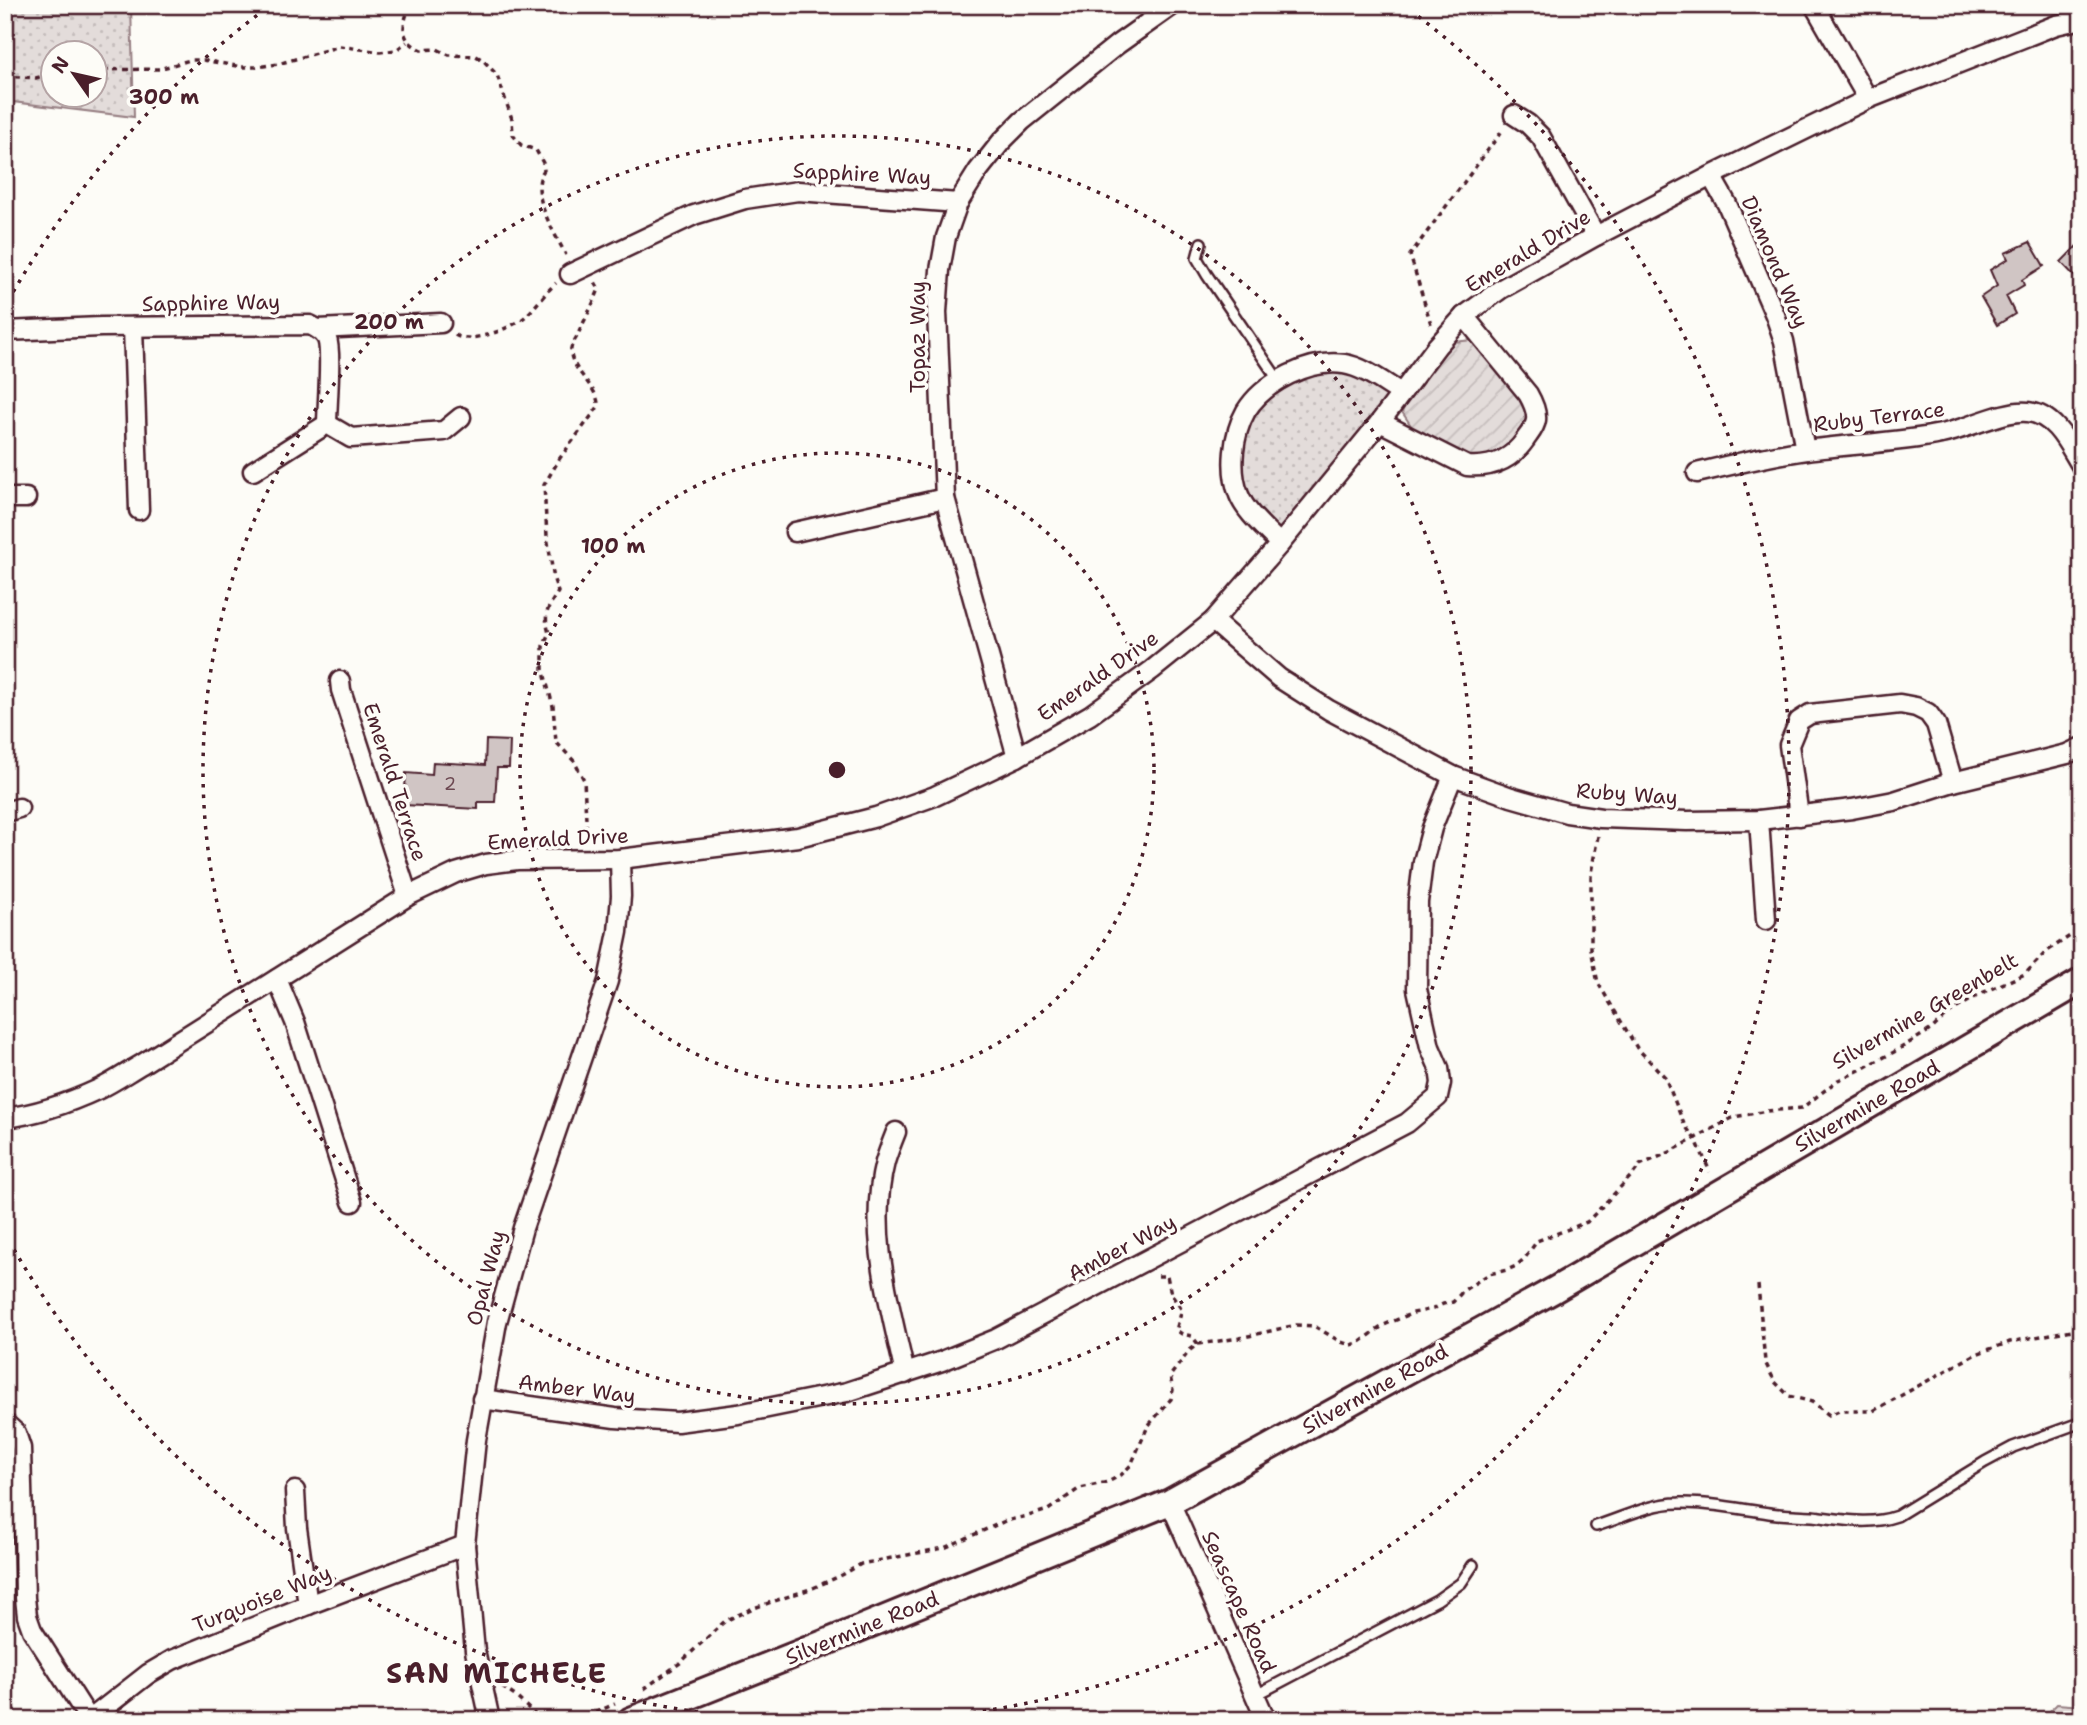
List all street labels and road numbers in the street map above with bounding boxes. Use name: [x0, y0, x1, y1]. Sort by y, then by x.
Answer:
street label: Sapphire Way: [792, 156, 932, 192]
street label: Diamond Way: [1735, 192, 1815, 332]
street label: Emerald Drive: [1460, 203, 1596, 299]
street label: Topaz Way: [904, 281, 932, 393]
street label: Sapphire Way: [142, 288, 280, 318]
street label: Ruby Terrace: [1812, 395, 1946, 439]
street label: Emerald Drive: [1032, 624, 1164, 728]
street label: Emerald Terrace: [356, 699, 434, 865]
street label: Ruby Way: [1575, 776, 1679, 812]
street label: Emerald Drive: [487, 821, 629, 857]
street label: Silvermine Greenbelt: [1827, 946, 2023, 1076]
street label: Silvermine Road: [1789, 1053, 1945, 1159]
street label: Amber Way: [1063, 1208, 1181, 1288]
street label: Opal Way: [460, 1227, 512, 1329]
street label: Silvermine Road: [1297, 1337, 1453, 1441]
street label: Amber Way: [517, 1368, 637, 1410]
street label: Seascape Road: [1195, 1526, 1283, 1678]
street label: Turquoise Way: [189, 1559, 335, 1639]
street label: Silvermine Road: [781, 1584, 943, 1672]

